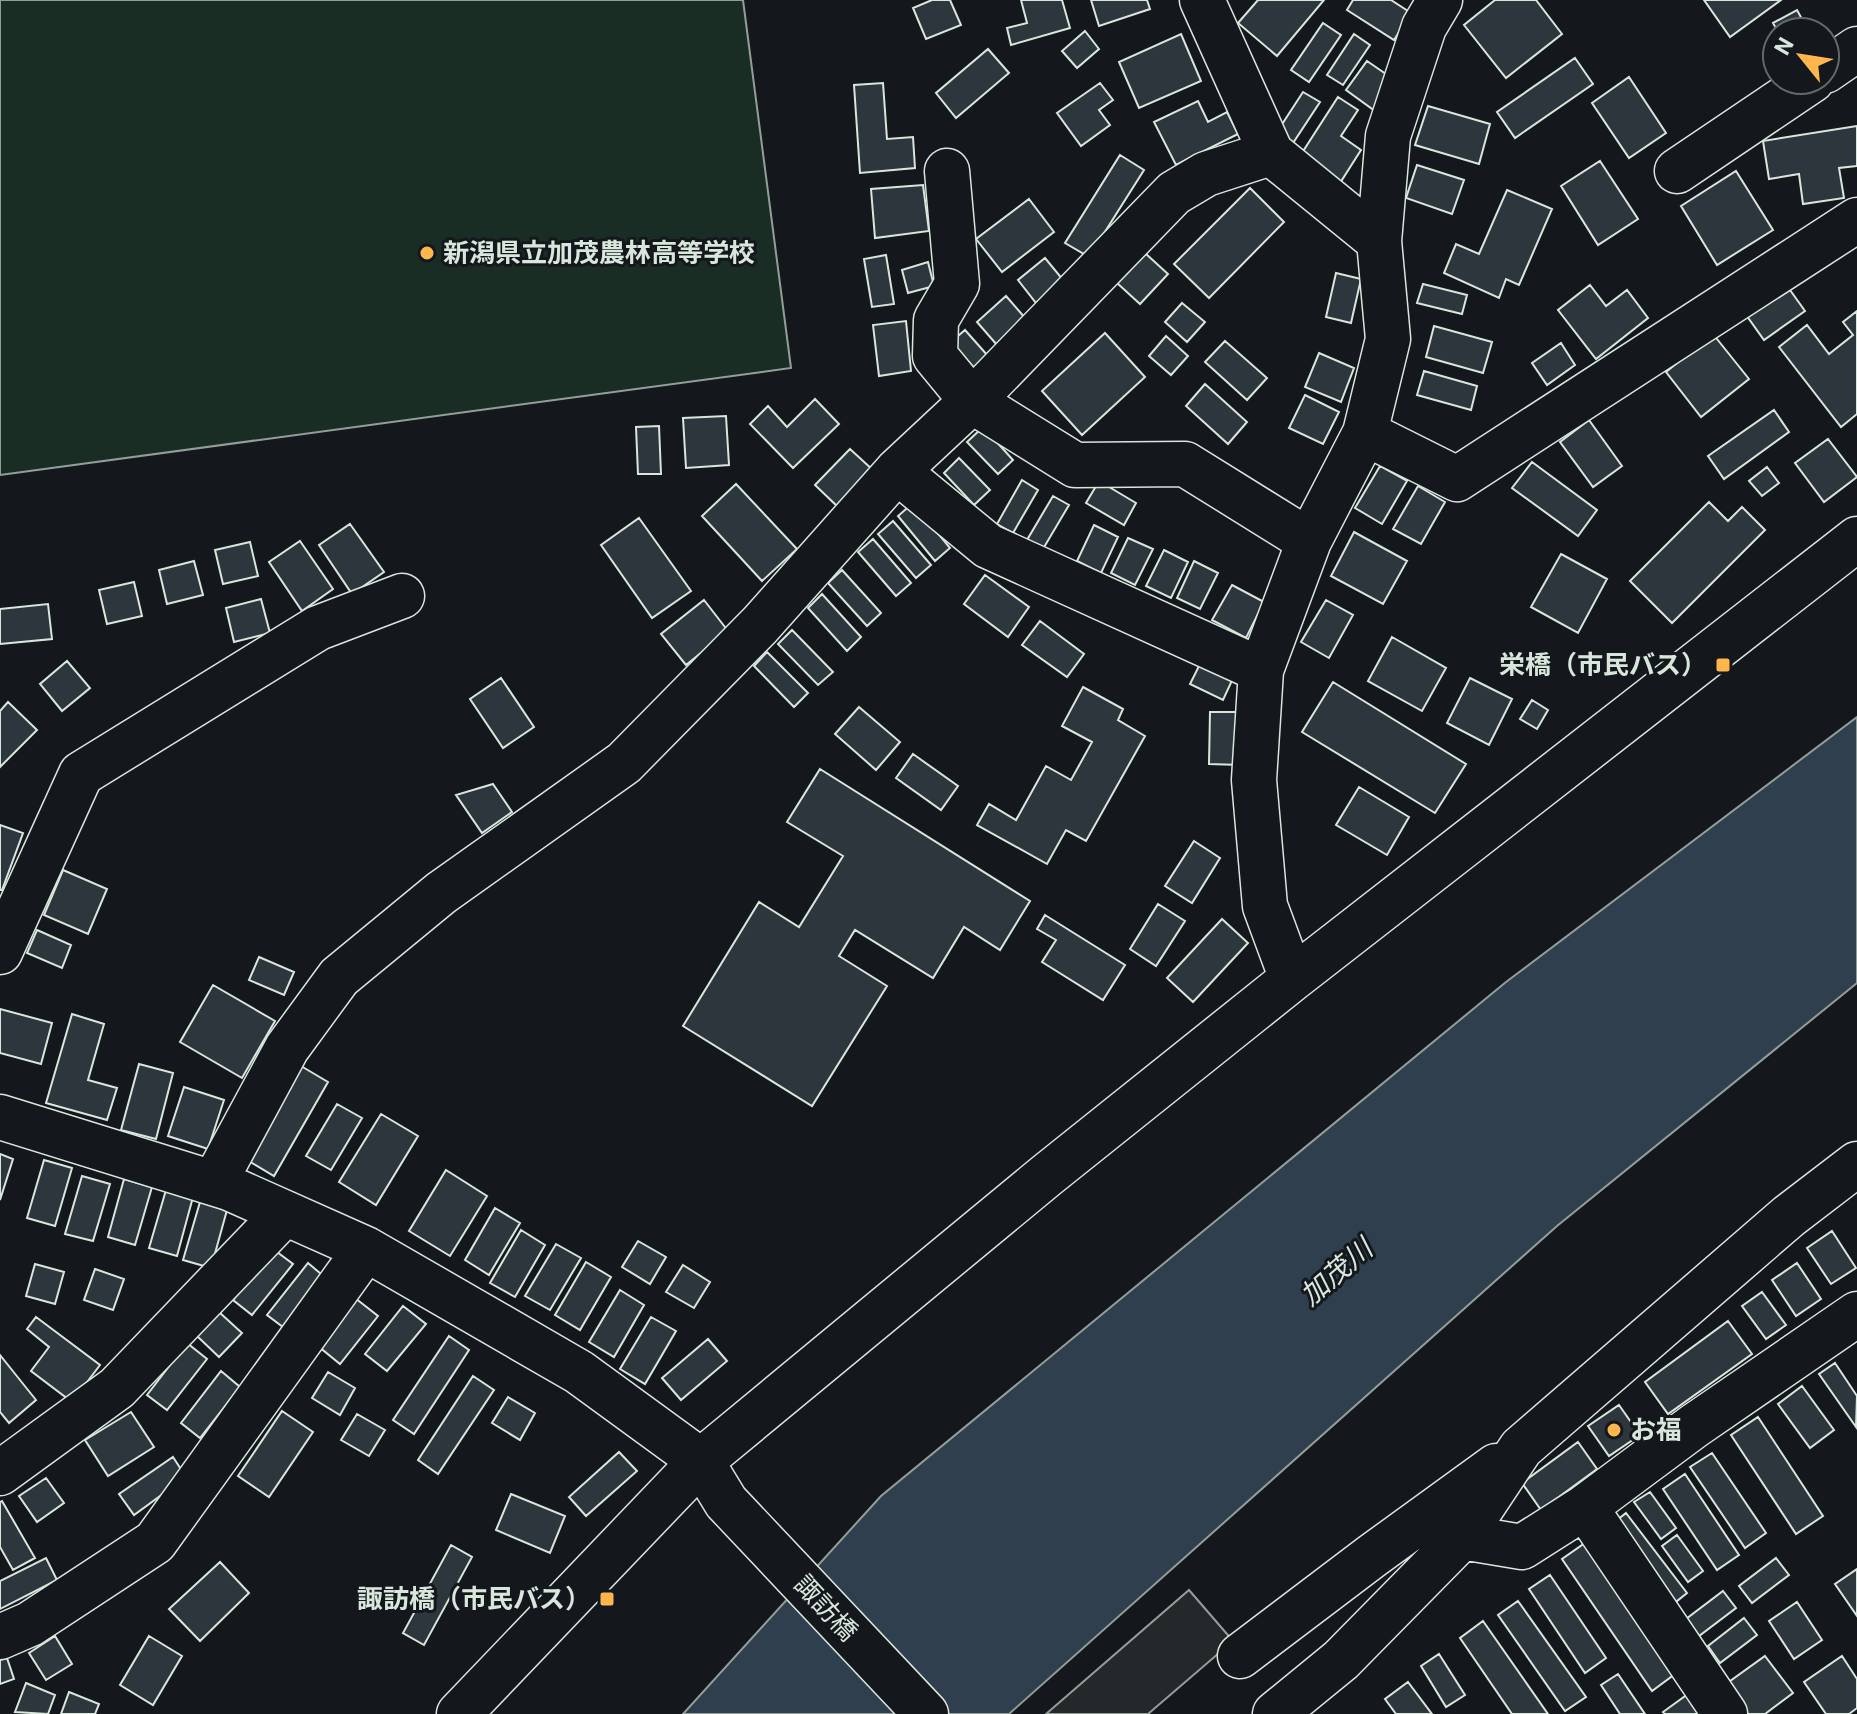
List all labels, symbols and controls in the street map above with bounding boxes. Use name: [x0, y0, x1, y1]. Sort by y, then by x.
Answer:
north arrow: [1761, 16, 1841, 96]
text: N: [1769, 33, 1799, 59]
place label: 新潟県立加茂農林高等学校: [443, 238, 755, 268]
marker: 新潟県立加茂農林高等学校: [418, 244, 436, 262]
place label: 栄橋（市民バス）: [1499, 650, 1707, 680]
marker: 栄橋（市民バス）: [1714, 656, 1732, 674]
water label: 加茂川: [1294, 1230, 1381, 1312]
place label: お福: [1630, 1415, 1682, 1445]
marker: お福: [1605, 1421, 1623, 1439]
street label: 諏訪橋: [788, 1569, 864, 1647]
place label: 諏訪橋（市民バス）: [357, 1584, 591, 1614]
marker: 諏訪橋（市民バス）: [598, 1590, 616, 1608]

